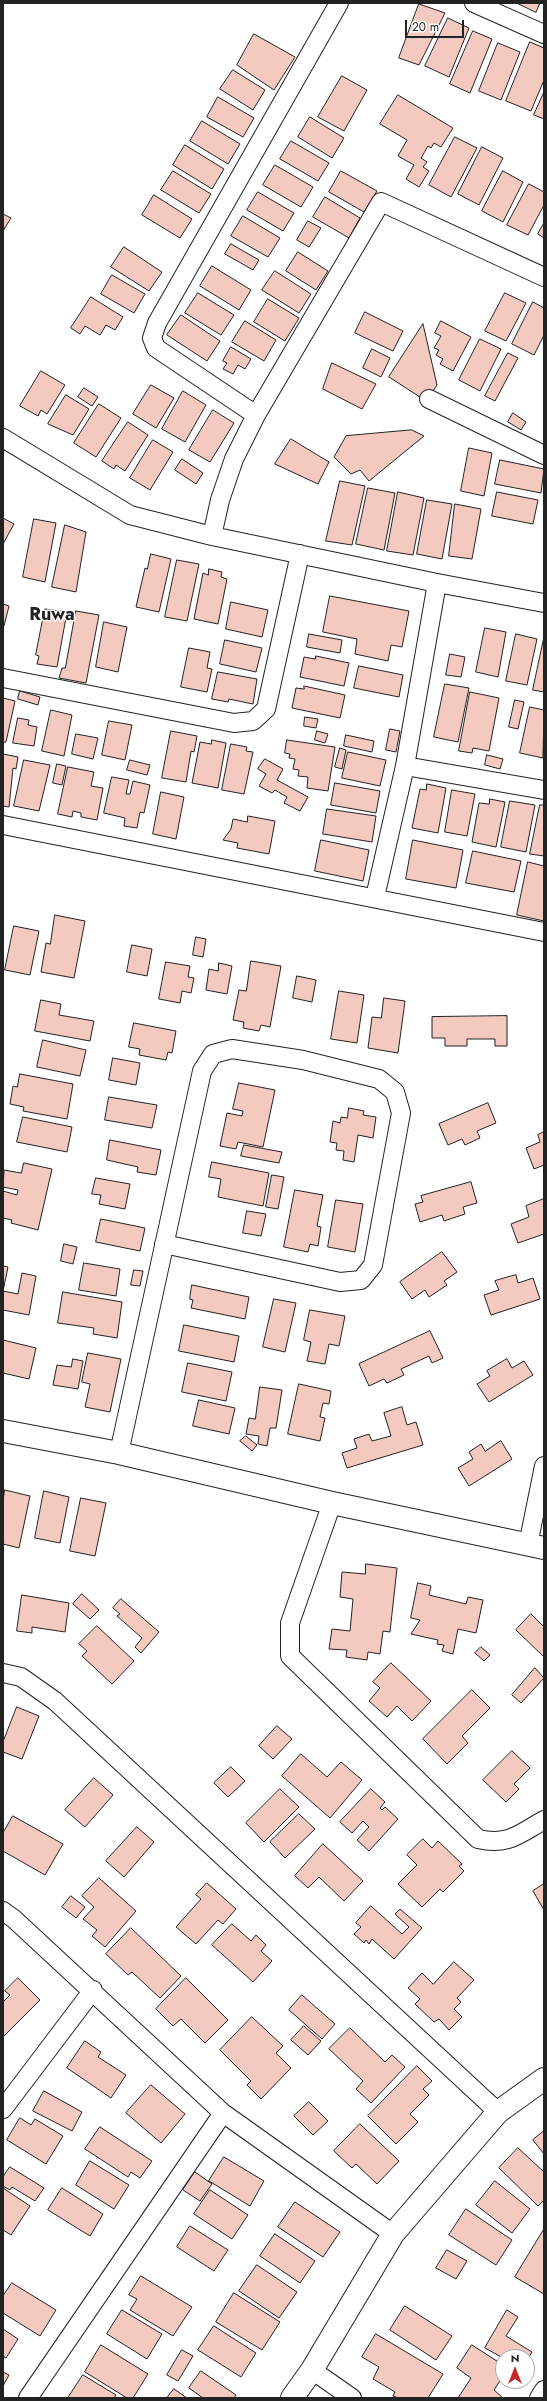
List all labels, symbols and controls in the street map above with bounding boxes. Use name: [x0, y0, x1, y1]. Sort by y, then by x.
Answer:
scale bar: [407, 12, 466, 38]
text: 20 m: [412, 18, 439, 36]
district label: Ruwa: [29, 605, 75, 627]
north arrow: [495, 2349, 535, 2389]
text: N: [511, 2350, 519, 2366]

